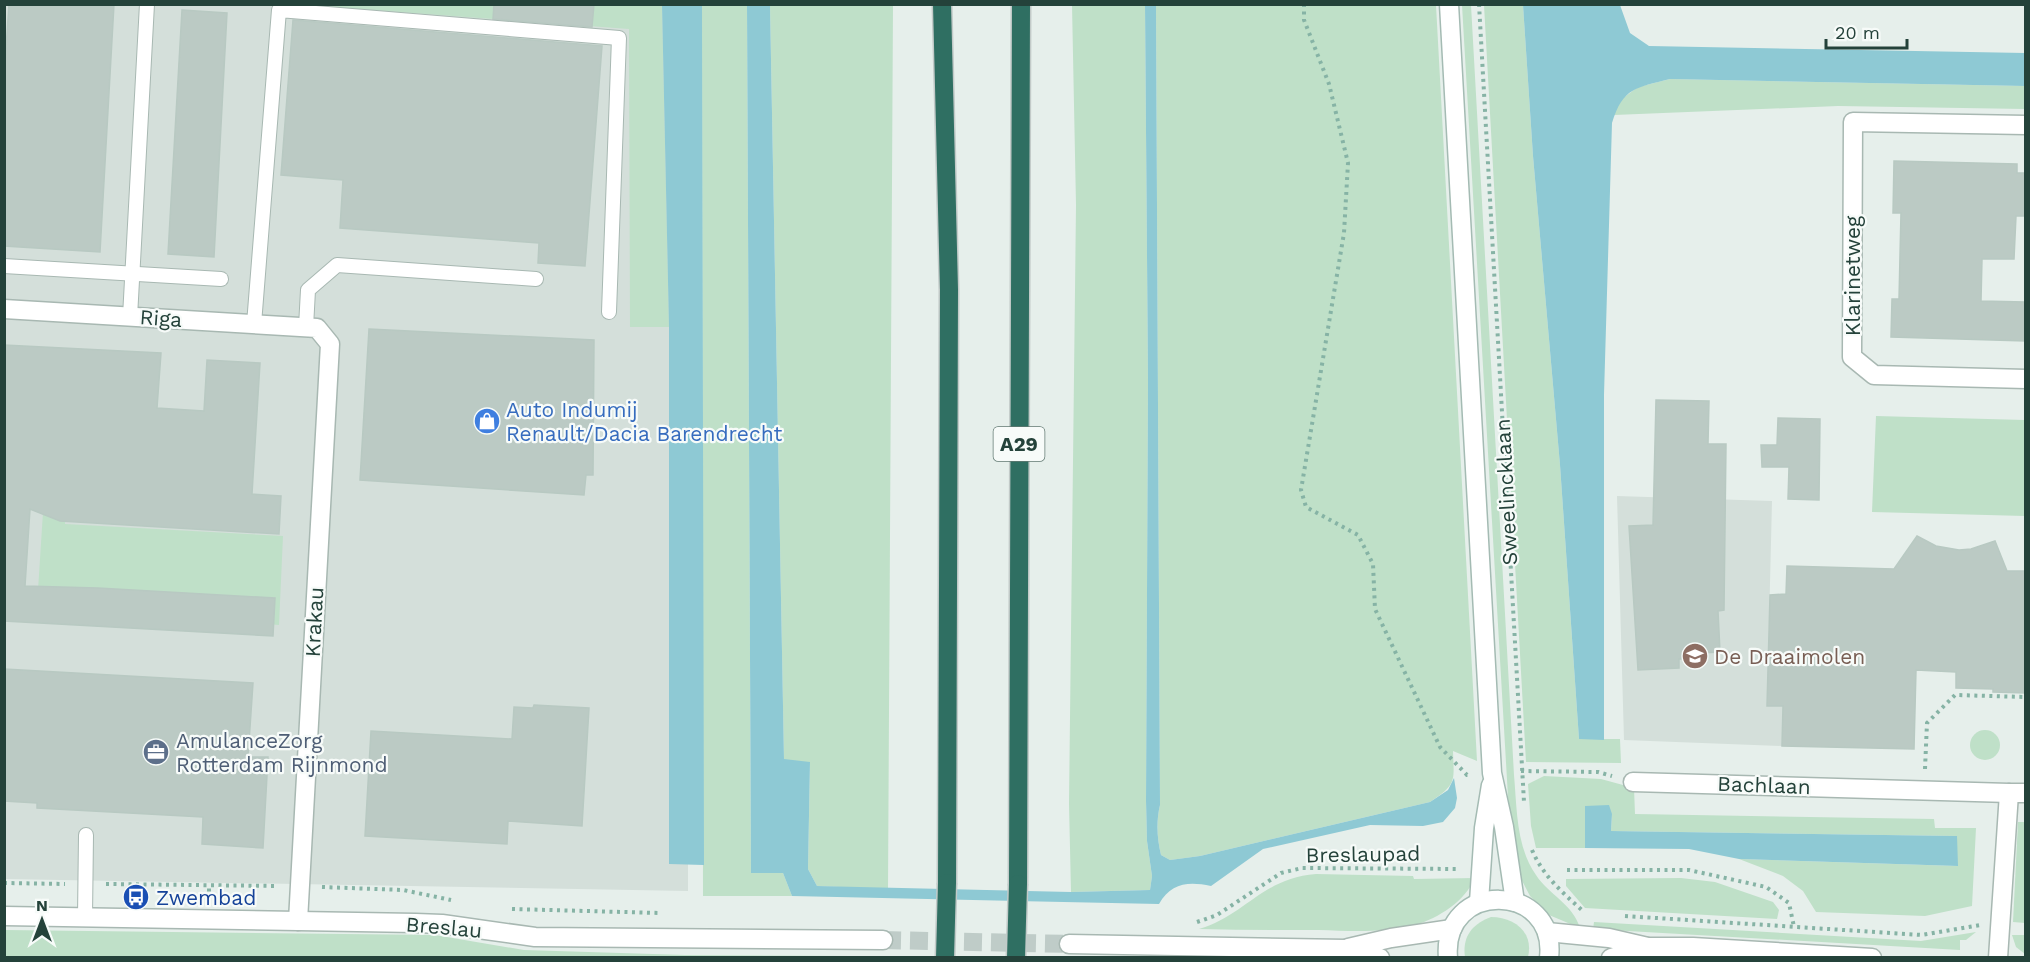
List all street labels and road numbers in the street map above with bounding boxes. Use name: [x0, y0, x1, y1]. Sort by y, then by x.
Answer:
street label: Klarinetweg: [1840, 215, 1865, 336]
street label: Riga: [139, 304, 183, 332]
street label: Sweelincklaan: [1490, 418, 1522, 566]
road number: A29: [994, 427, 1044, 461]
street label: Krakau: [300, 586, 328, 658]
street label: Bachlaan: [1717, 771, 1811, 799]
street label: Breslaupad: [1305, 841, 1421, 867]
street label: Breslau: [405, 911, 483, 943]

